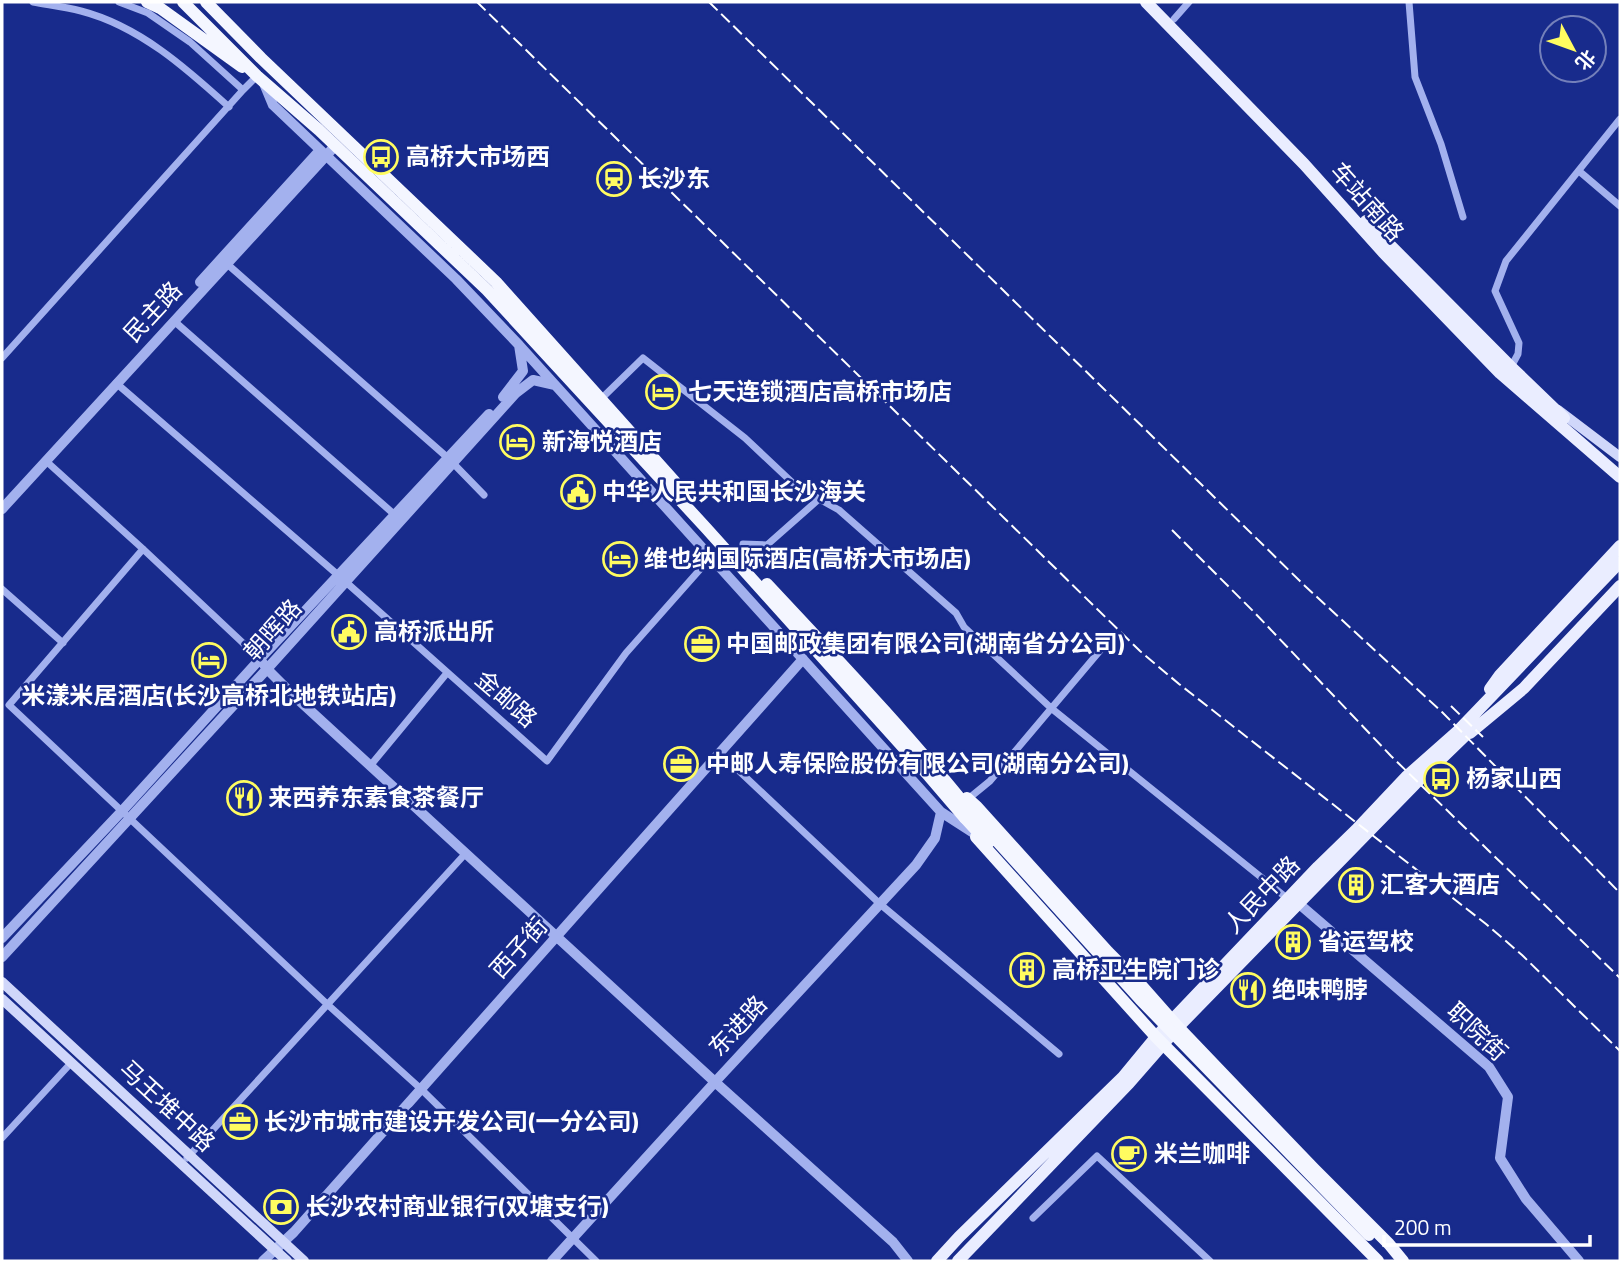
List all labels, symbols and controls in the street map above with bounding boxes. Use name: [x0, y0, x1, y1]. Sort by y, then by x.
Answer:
north arrow: [1538, 14, 1608, 84]
text: 北: [1569, 44, 1603, 77]
bus stop icon: 高桥大市场西: [362, 138, 400, 176]
place label: 高桥大市场西: [406, 138, 550, 174]
street label: 车站南路: [1322, 154, 1413, 249]
station icon: 长沙东: [595, 160, 633, 198]
place label: 长沙东: [638, 160, 710, 196]
street label: 民主路: [115, 273, 190, 350]
hotel icon: 七天连锁酒店高桥市场店: [644, 373, 682, 411]
place label: 七天连锁酒店高桥市场店: [688, 373, 952, 409]
hotel icon: 新海悦酒店: [498, 423, 536, 461]
place label: 新海悦酒店: [542, 423, 662, 459]
public building icon: 中华人民共和国长沙海关: [559, 473, 597, 511]
place label: 中华人民共和国长沙海关: [602, 473, 866, 509]
hotel icon: 维也纳国际酒店(高桥大市场店): [601, 540, 639, 578]
place label: 维也纳国际酒店(高桥大市场店): [644, 540, 971, 576]
street label: 朝晖路: [235, 591, 310, 668]
public building icon: 高桥派出所: [330, 613, 368, 651]
place label: 高桥派出所: [374, 613, 494, 649]
office icon: 中国邮政集团有限公司(湖南省分公司): [683, 625, 721, 663]
place label: 中国邮政集团有限公司(湖南省分公司): [726, 625, 1125, 661]
hotel icon: 米漾米居酒店(长沙高桥北地铁站店): [190, 641, 228, 679]
street label: 金邮路: [468, 661, 546, 735]
place label: 米漾米居酒店(长沙高桥北地铁站店): [22, 677, 396, 713]
office icon: 中邮人寿保险股份有限公司(湖南分公司): [662, 745, 700, 783]
place label: 中邮人寿保险股份有限公司(湖南分公司): [706, 745, 1129, 781]
bus stop icon: 杨家山西: [1422, 760, 1460, 798]
place label: 杨家山西: [1466, 760, 1562, 796]
restaurant icon: 来西养东素食茶餐厅: [225, 779, 263, 817]
place label: 来西养东素食茶餐厅: [268, 779, 484, 815]
street label: 人民中路: [1215, 847, 1308, 941]
building icon: 汇客大酒店: [1337, 866, 1375, 904]
place label: 汇客大酒店: [1380, 866, 1500, 902]
street label: 西子街: [481, 909, 556, 986]
building icon: 省运驾校: [1274, 923, 1312, 961]
place label: 省运驾校: [1318, 923, 1414, 959]
building icon: 高桥卫生院门诊: [1008, 951, 1046, 989]
place label: 高桥卫生院门诊: [1052, 951, 1220, 987]
restaurant icon: 绝味鸭脖: [1229, 971, 1267, 1009]
place label: 绝味鸭脖: [1272, 971, 1368, 1007]
street label: 东进路: [700, 987, 775, 1064]
street label: 职院街: [1439, 994, 1516, 1069]
street label: 马王堆中路: [112, 1051, 224, 1159]
office icon: 长沙市城市建设开发公司(一分公司): [221, 1103, 259, 1141]
place label: 长沙市城市建设开发公司(一分公司): [264, 1103, 639, 1139]
cafe icon: 米兰咖啡: [1110, 1135, 1148, 1173]
place label: 米兰咖啡: [1154, 1135, 1250, 1171]
bank icon: 长沙农村商业银行(双塘支行): [262, 1188, 300, 1226]
place label: 长沙农村商业银行(双塘支行): [306, 1188, 609, 1224]
scale bar: [1384, 1204, 1590, 1248]
text: 200 m: [1394, 1211, 1451, 1243]

